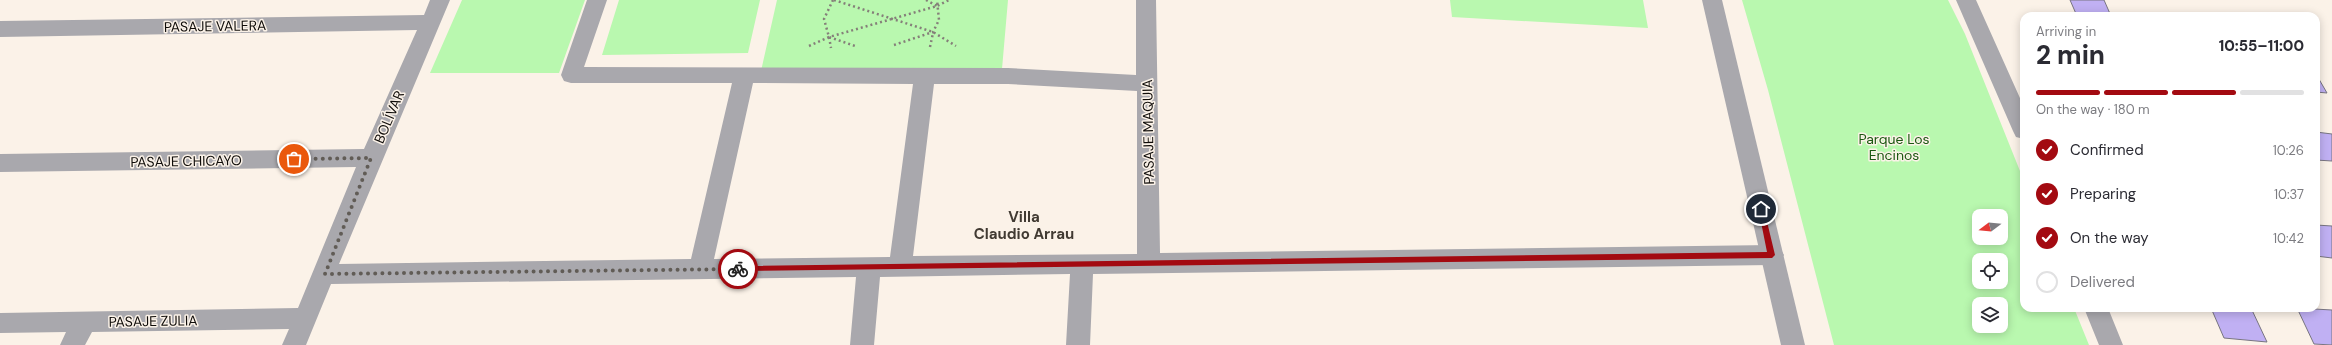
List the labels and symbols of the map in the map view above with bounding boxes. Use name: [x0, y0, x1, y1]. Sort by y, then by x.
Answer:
street label: PASAJE VALERA: [164, 16, 266, 36]
street label: PASAJE MAQUIA: [1138, 79, 1158, 185]
street label: BOLÍVAR: [370, 88, 408, 146]
park label: Parque Los Encinos: [1858, 130, 1930, 164]
pin: [277, 142, 311, 176]
street label: PASAJE CHICAYO: [130, 151, 242, 171]
pin: [1744, 192, 1778, 226]
district label: Villa Claudio Arrau: [974, 207, 1074, 244]
north arrow: [1972, 209, 2008, 245]
courier: [718, 249, 758, 289]
street label: PASAJE ZULIA: [108, 311, 198, 331]

